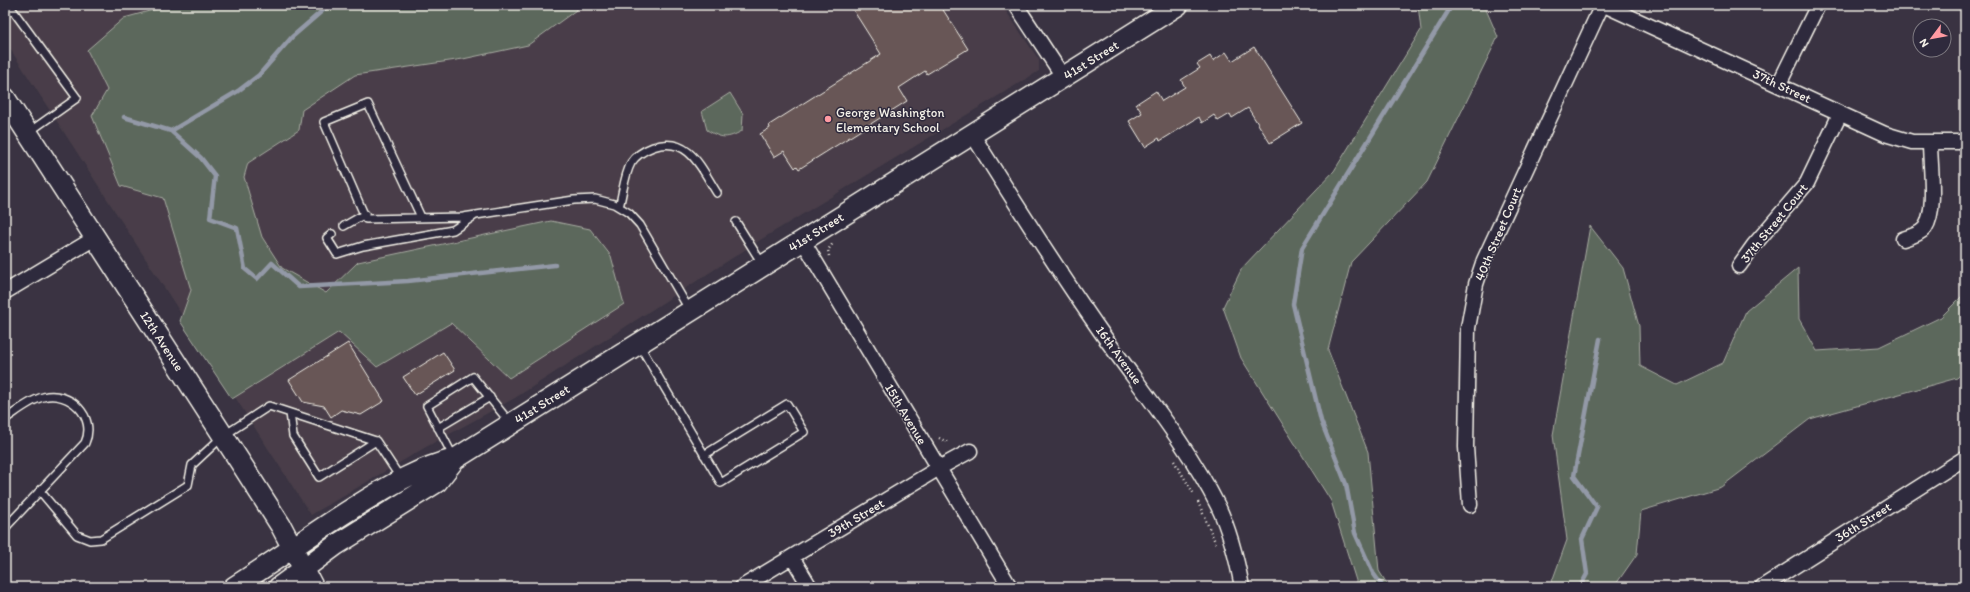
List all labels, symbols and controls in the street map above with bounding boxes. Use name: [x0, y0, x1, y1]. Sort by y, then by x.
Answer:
north arrow: [1912, 18, 1952, 58]
text: N: [1916, 36, 1931, 50]
street label: 41st Street: [1061, 37, 1121, 83]
street label: 37th Street: [1750, 66, 1814, 106]
place label: George Washington Elementary School: [836, 105, 944, 135]
marker: George Washington Elementary School: [823, 114, 833, 124]
street label: 37th Street Court: [1737, 180, 1811, 266]
street label: 40th Street Court: [1472, 185, 1524, 283]
street label: 41st Street: [786, 209, 846, 255]
street label: 12th Avenue: [137, 308, 187, 374]
street label: 16th Avenue: [1093, 323, 1145, 387]
street label: 41st Street: [512, 381, 572, 427]
street label: 15th Avenue: [882, 381, 930, 447]
street label: 39th Street: [825, 495, 887, 541]
street label: 36th Street: [1832, 499, 1894, 545]

